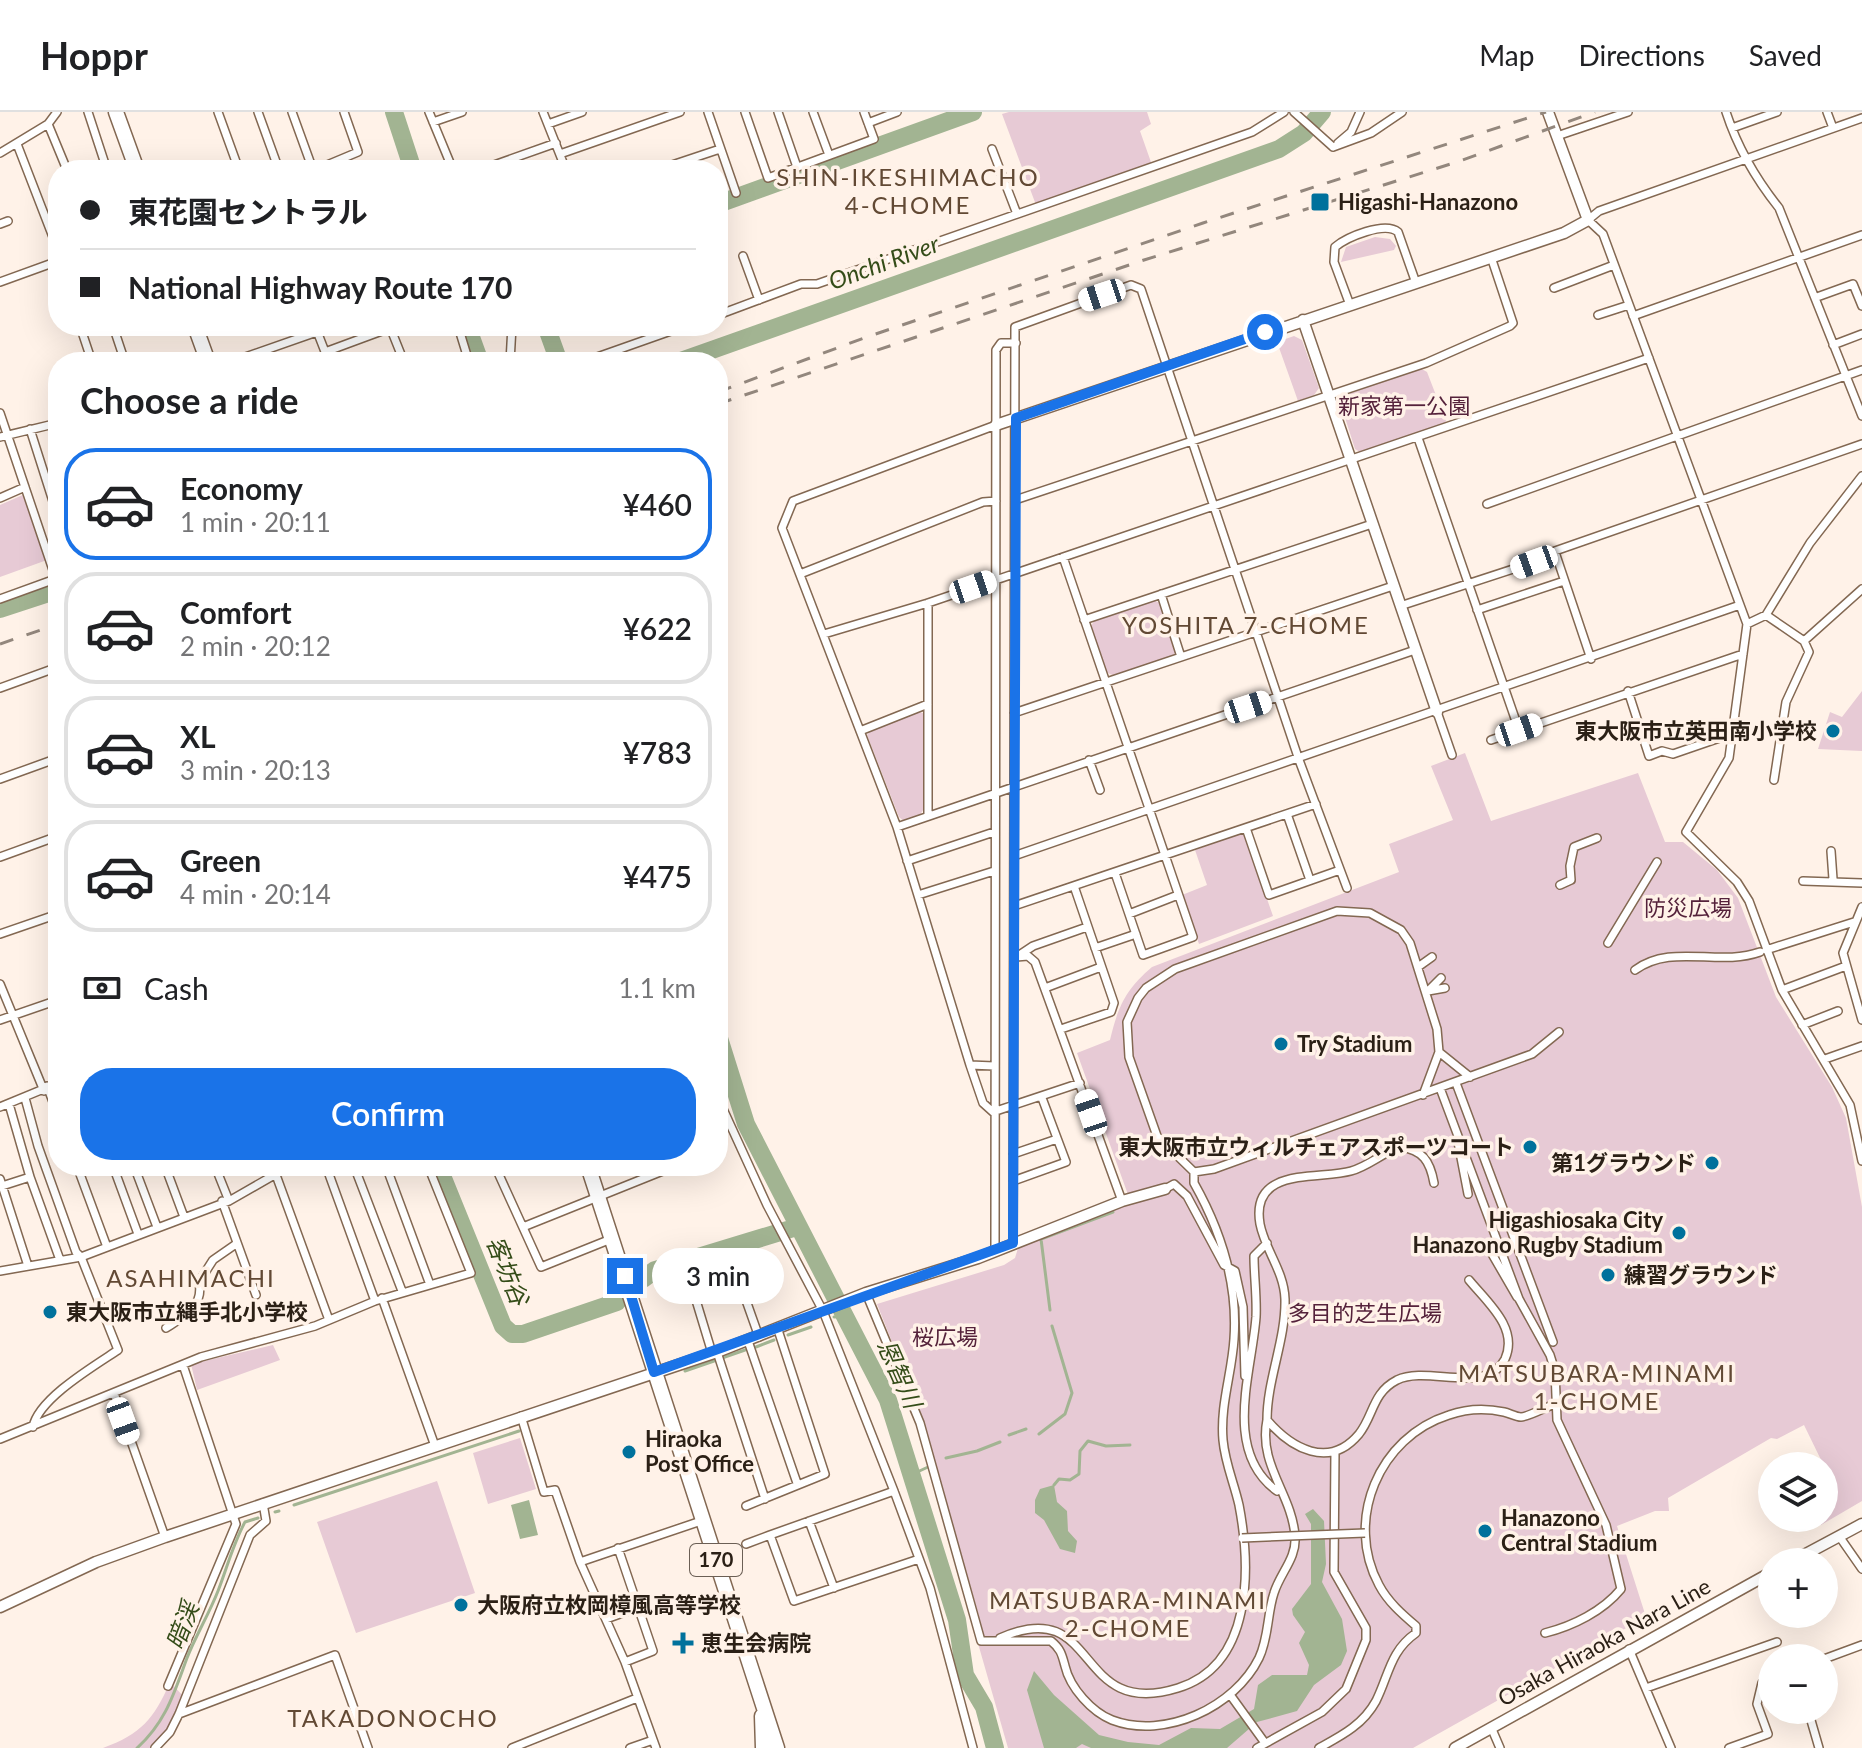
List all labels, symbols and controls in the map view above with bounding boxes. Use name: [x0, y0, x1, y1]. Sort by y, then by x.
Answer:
text: Hoppr: [40, 32, 148, 78]
text: Map: [1479, 38, 1534, 72]
text: Directions: [1578, 38, 1705, 72]
text: Saved: [1749, 38, 1822, 72]
district label: SHIN-IKESHIMACHO 4-CHOME: [776, 162, 1040, 219]
place label: Higashi-Hanazono: [1338, 188, 1518, 215]
marker: Higashi-Hanazono: [1309, 191, 1331, 213]
text: 東花園セントラル: [128, 193, 368, 229]
water label: Onchi River: [824, 228, 943, 295]
text: National Highway Route 170: [128, 269, 512, 305]
car: [1075, 276, 1129, 314]
route start: [1247, 314, 1283, 350]
text: Choose a ride: [80, 378, 299, 422]
park label: 新家第一公園: [1338, 392, 1470, 419]
icon: car: [84, 468, 156, 540]
text: Economy: [180, 470, 303, 506]
text: ¥460: [622, 486, 692, 522]
text: 1 min · 20:11: [180, 506, 331, 538]
car: [1507, 543, 1561, 581]
car: [946, 568, 1000, 606]
icon: car: [84, 592, 156, 664]
text: Comfort: [180, 594, 292, 630]
text: ¥622: [622, 610, 692, 646]
district label: YOSHITA 7-CHOME: [1122, 610, 1370, 639]
text: 2 min · 20:12: [180, 630, 331, 662]
car: [1221, 688, 1275, 726]
car: [1492, 711, 1546, 749]
icon: car: [84, 716, 156, 788]
place label: 東大阪市立英田南小学校: [1575, 717, 1817, 744]
text: XL: [180, 718, 216, 754]
marker: 東大阪市立英田南小学校: [1824, 722, 1842, 740]
text: ¥783: [622, 734, 692, 770]
text: 3 min · 20:13: [180, 754, 331, 786]
icon: car: [84, 840, 156, 912]
text: Green: [180, 842, 261, 878]
text: ¥475: [622, 858, 692, 894]
text: 4 min · 20:14: [180, 878, 331, 910]
park label: 防災広場: [1644, 894, 1732, 921]
icon: cash: [80, 966, 124, 1010]
text: Cash: [144, 970, 209, 1006]
text: 1.1 km: [618, 972, 696, 1004]
place label: Try Stadium: [1297, 1030, 1412, 1057]
marker: Try Stadium: [1272, 1035, 1290, 1053]
button: Confirm: [80, 1068, 696, 1160]
car: [1072, 1086, 1110, 1140]
place label: 東大阪市立ウィルチェアスポーツコート: [1118, 1133, 1514, 1160]
marker: 東大阪市立ウィルチェアスポーツコート: [1521, 1138, 1539, 1156]
place label: 第1グラウンド: [1551, 1149, 1696, 1176]
marker: 第1グラウンド: [1703, 1154, 1721, 1172]
place label: Higashiosaka City Hanazono Rugby Stadium: [1413, 1206, 1663, 1258]
marker: Higashiosaka City Hanazono Rugby Stadium: [1670, 1224, 1688, 1242]
water label: 客坊谷: [481, 1232, 536, 1311]
callout: 3 min: [653, 1248, 785, 1304]
route end: [607, 1258, 643, 1294]
text: 3 min: [686, 1260, 750, 1292]
place label: 練習グラウンド: [1624, 1261, 1778, 1288]
district label: ASAHIMACHI: [106, 1263, 276, 1292]
marker: 練習グラウンド: [1599, 1266, 1617, 1284]
place label: 東大阪市立縄手北小学校: [66, 1298, 308, 1325]
park label: 多目的芝生広場: [1288, 1299, 1442, 1326]
marker: 東大阪市立縄手北小学校: [41, 1303, 59, 1321]
park label: 桜広場: [912, 1323, 978, 1350]
water label: 恩智川: [872, 1335, 929, 1415]
district label: MATSUBARA-MINAMI 1-CHOME: [1458, 1358, 1736, 1415]
car: [104, 1394, 142, 1448]
place label: Hiraoka Post Office: [645, 1425, 754, 1477]
marker: Hiraoka Post Office: [620, 1443, 638, 1461]
map controls: [1758, 1452, 1838, 1724]
button: layers: [1758, 1452, 1838, 1532]
place label: Hanazono Central Stadium: [1501, 1504, 1657, 1556]
marker: Hanazono Central Stadium: [1476, 1522, 1494, 1540]
road number: 170: [690, 1544, 742, 1576]
button: +: [1758, 1548, 1838, 1628]
street label: Osaka Hiraoka Nara Line: [1493, 1572, 1715, 1711]
district label: MATSUBARA-MINAMI 2-CHOME: [989, 1585, 1267, 1642]
place label: 大阪府立枚岡樟風高等学校: [477, 1591, 741, 1618]
water label: 暗渓: [159, 1595, 205, 1653]
marker: 大阪府立枚岡樟風高等学校: [452, 1596, 470, 1614]
place label: 恵生会病院: [701, 1629, 811, 1656]
marker: 恵生会病院: [672, 1632, 694, 1654]
button: −: [1758, 1644, 1838, 1724]
district label: TAKADONOCHO: [287, 1703, 499, 1732]

